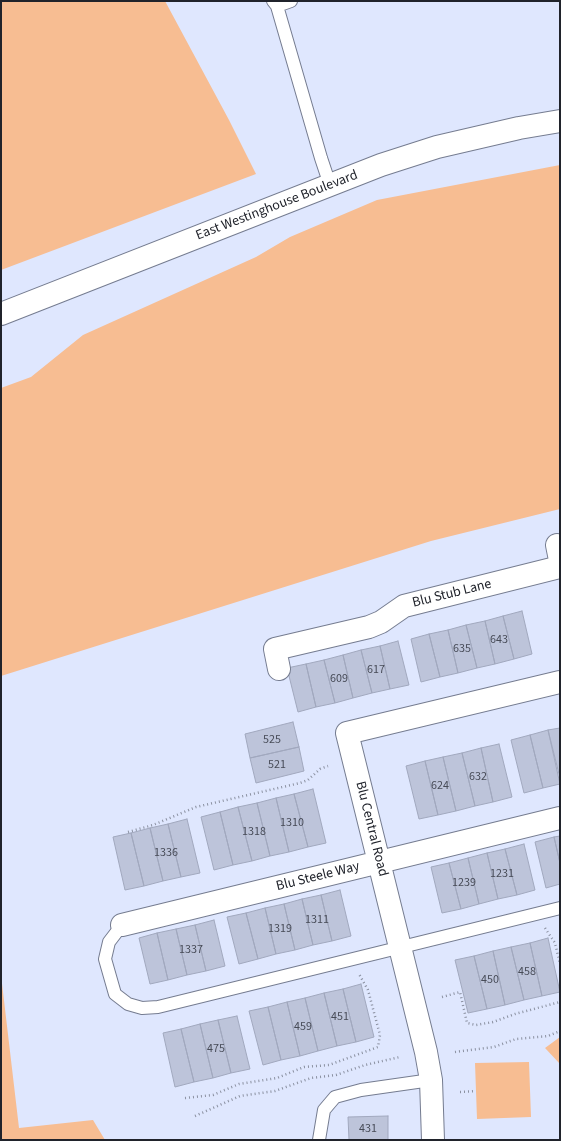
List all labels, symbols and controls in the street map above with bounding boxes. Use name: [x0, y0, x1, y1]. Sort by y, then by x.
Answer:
street label: East Westinghouse Boulevard: [194, 167, 360, 245]
street label: Blu Stub Lane: [411, 576, 493, 612]
house number: 643: [490, 633, 508, 647]
house number: 635: [453, 642, 471, 656]
house number: 617: [367, 663, 385, 677]
house number: 609: [330, 672, 348, 686]
house number: 525: [263, 733, 281, 747]
house number: 521: [268, 758, 286, 772]
house number: 632: [469, 770, 487, 784]
house number: 624: [431, 779, 449, 793]
street label: Blu Central Road: [351, 780, 391, 878]
house number: 1310: [280, 816, 304, 830]
house number: 1318: [242, 825, 266, 839]
house number: 1336: [154, 846, 178, 860]
street label: Blu Steele Way: [275, 859, 361, 895]
house number: 1231: [490, 867, 514, 881]
house number: 1239: [452, 876, 476, 890]
house number: 1311: [305, 913, 329, 927]
house number: 1319: [268, 922, 292, 936]
house number: 1337: [179, 943, 203, 957]
house number: 458: [518, 965, 536, 979]
house number: 450: [481, 973, 499, 987]
house number: 451: [331, 1010, 349, 1024]
house number: 459: [294, 1020, 312, 1034]
house number: 475: [207, 1042, 225, 1056]
house number: 431: [359, 1122, 377, 1136]

